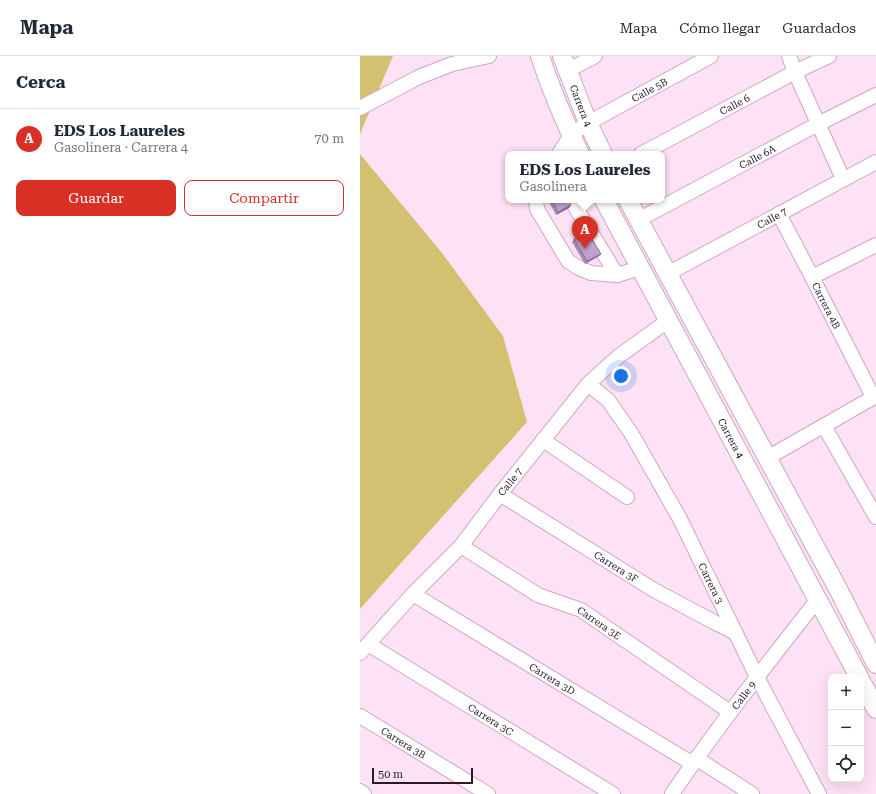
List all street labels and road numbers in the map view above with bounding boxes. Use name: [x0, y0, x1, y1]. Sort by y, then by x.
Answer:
street label: Calle 5B: [629, 75, 669, 104]
street label: Carrera 4: [568, 83, 594, 128]
street label: Calle 6: [718, 92, 752, 117]
street label: Calle 6A: [737, 142, 777, 171]
street label: Calle 7: [755, 205, 789, 230]
street label: Carrera 4B: [810, 280, 843, 331]
street label: Carrera 4: [716, 416, 747, 460]
street label: Calle 7: [495, 465, 525, 498]
street label: Carrera 3F: [592, 549, 640, 584]
street label: Carrera 3: [697, 561, 726, 605]
street label: Carrera 3E: [575, 604, 623, 641]
street label: Carrera 3D: [527, 661, 577, 697]
street label: Calle 9: [729, 679, 758, 711]
street label: Carrera 3C: [466, 701, 515, 737]
street label: Carrera 3B: [379, 725, 428, 761]

